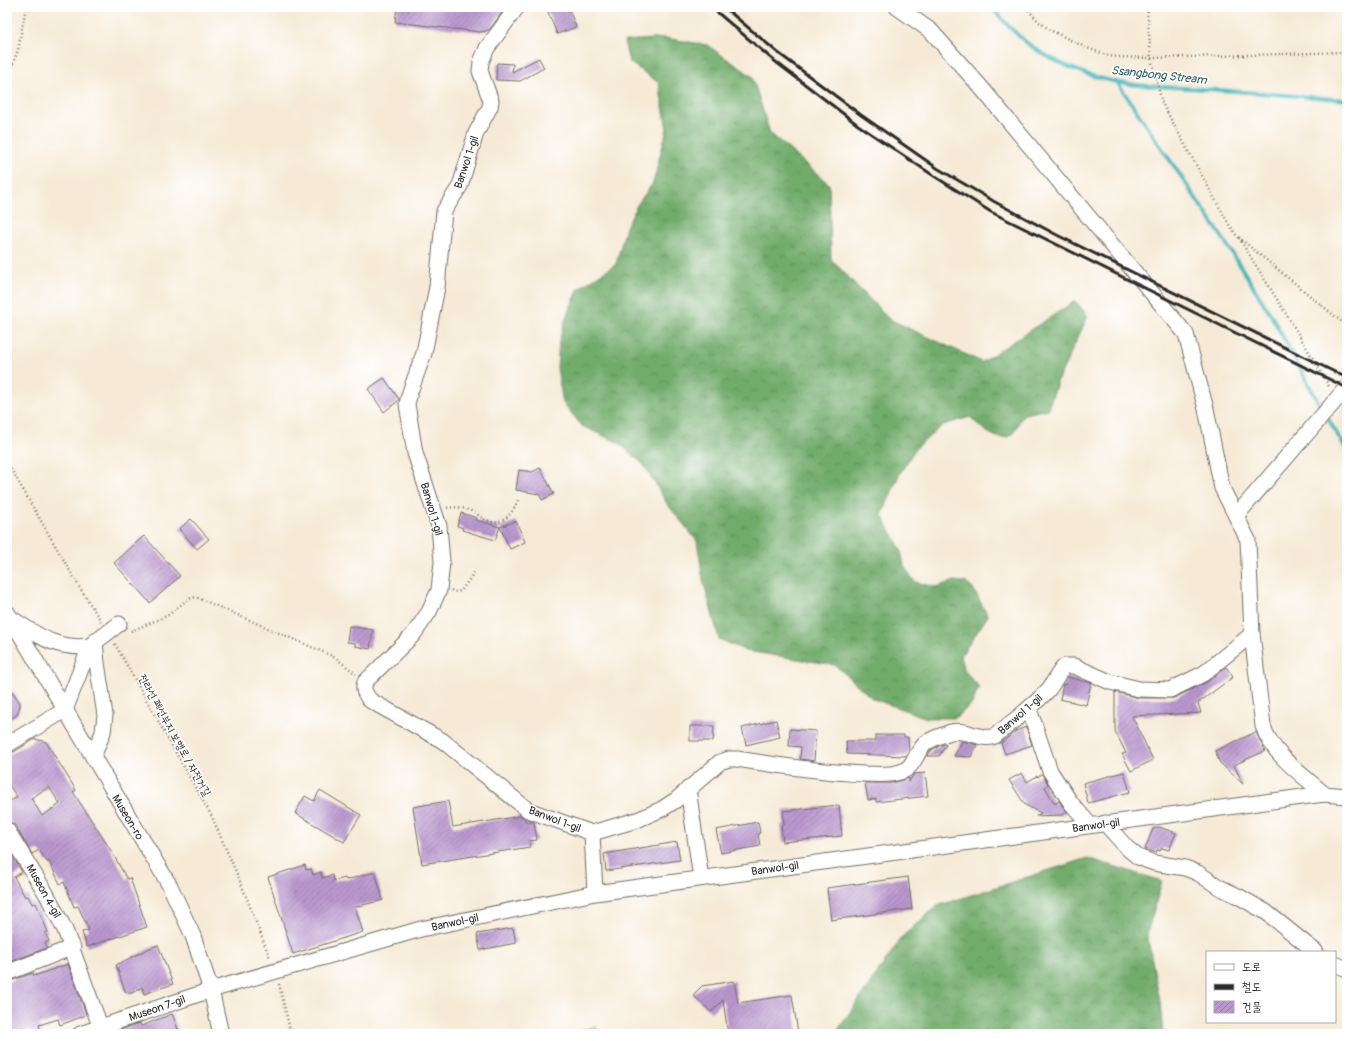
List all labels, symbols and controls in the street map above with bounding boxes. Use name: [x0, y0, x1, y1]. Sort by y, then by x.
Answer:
water label: Ssangbong Stream: [1110, 63, 1209, 88]
street label: Banwol 1-gil: [451, 134, 482, 190]
street label: Banwol 1-gil: [418, 481, 445, 537]
street label: 전라선 폐선부지 보행로 / 자전거길: [136, 672, 214, 799]
street label: Banwol 1-gil: [995, 692, 1045, 737]
street label: Museon-ro: [109, 792, 146, 842]
street label: Banwol 1-gil: [527, 804, 583, 835]
street label: Banwol-gil: [1071, 816, 1121, 835]
street label: Banwol-gil: [750, 859, 800, 878]
street label: Museon 4-gil: [23, 862, 64, 920]
street label: Banwol-gil: [430, 911, 480, 934]
legend: [1206, 951, 1336, 1023]
text: 도로: [1242, 960, 1261, 975]
text: 철도: [1242, 980, 1261, 995]
street label: Museon 7-gil: [127, 993, 187, 1024]
text: 건물: [1242, 1000, 1262, 1015]

